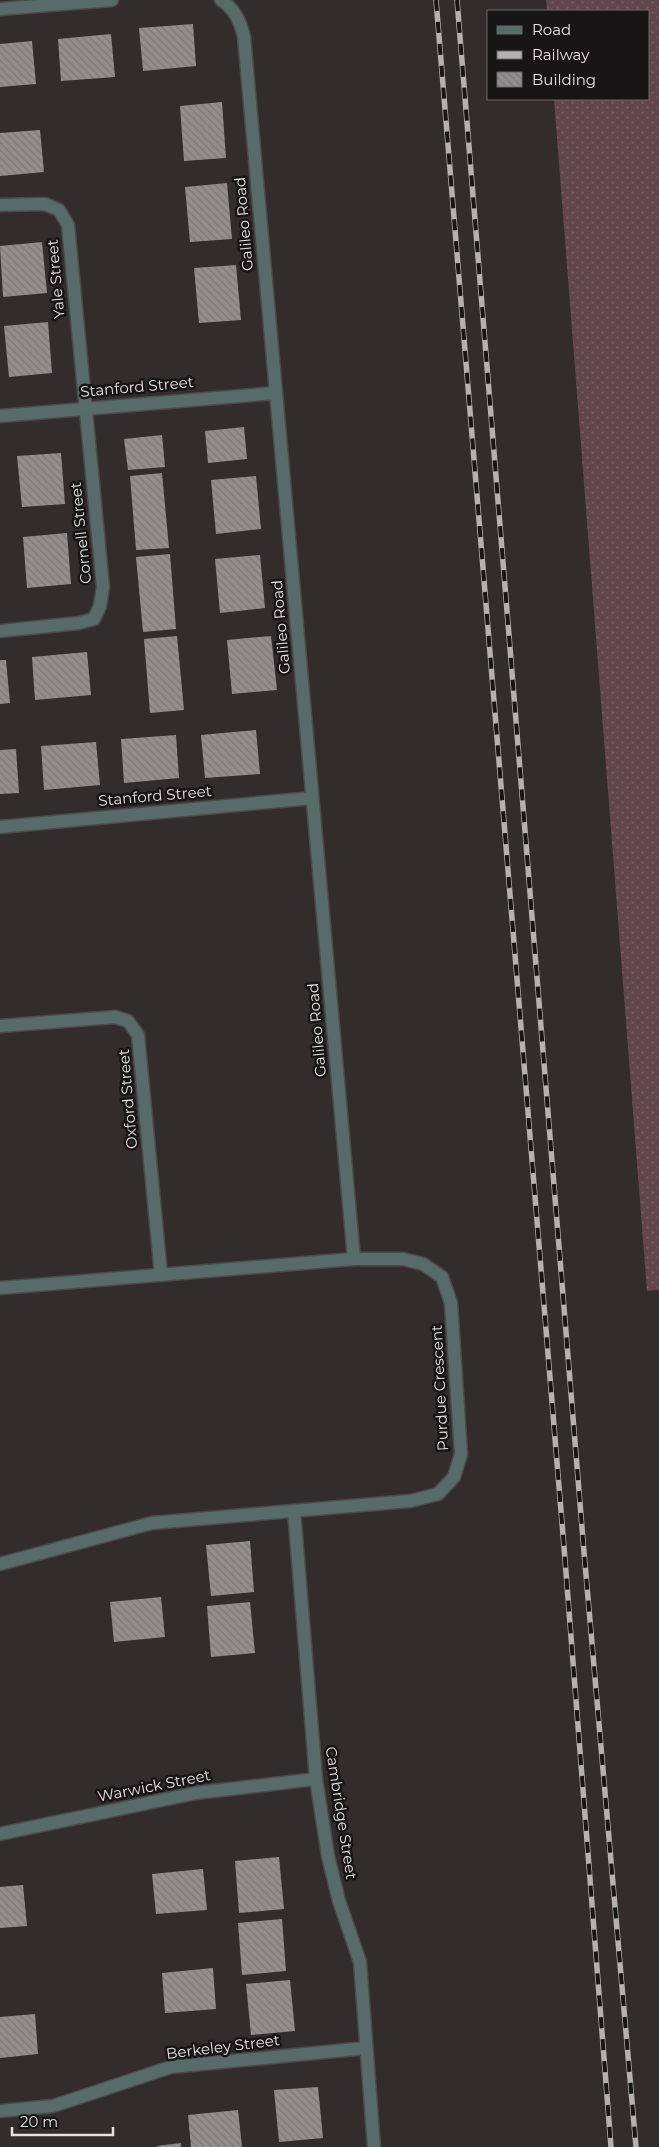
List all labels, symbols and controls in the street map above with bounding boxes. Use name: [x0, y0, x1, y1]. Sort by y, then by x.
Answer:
legend: [487, 10, 649, 100]
text: Road: [532, 20, 571, 39]
text: Railway: [532, 45, 590, 64]
text: Building: [532, 70, 596, 89]
street label: Galileo Road: [230, 176, 257, 272]
street label: Yale Street: [43, 238, 68, 320]
street label: Stanford Street: [80, 372, 194, 401]
street label: Cornell Street: [66, 481, 95, 585]
street label: Galileo Road: [267, 579, 294, 675]
street label: Stanford Street: [98, 781, 212, 810]
street label: Galileo Road: [303, 982, 330, 1078]
street label: Oxford Street: [114, 1048, 141, 1150]
street label: Purdue Crescent: [427, 1324, 452, 1452]
street label: Cambridge Street: [322, 1745, 361, 1881]
street label: Warwick Street: [96, 1765, 212, 1806]
street label: Berkeley Street: [165, 2030, 281, 2063]
scale bar: [12, 2104, 114, 2136]
text: 20 m: [20, 2112, 58, 2131]

